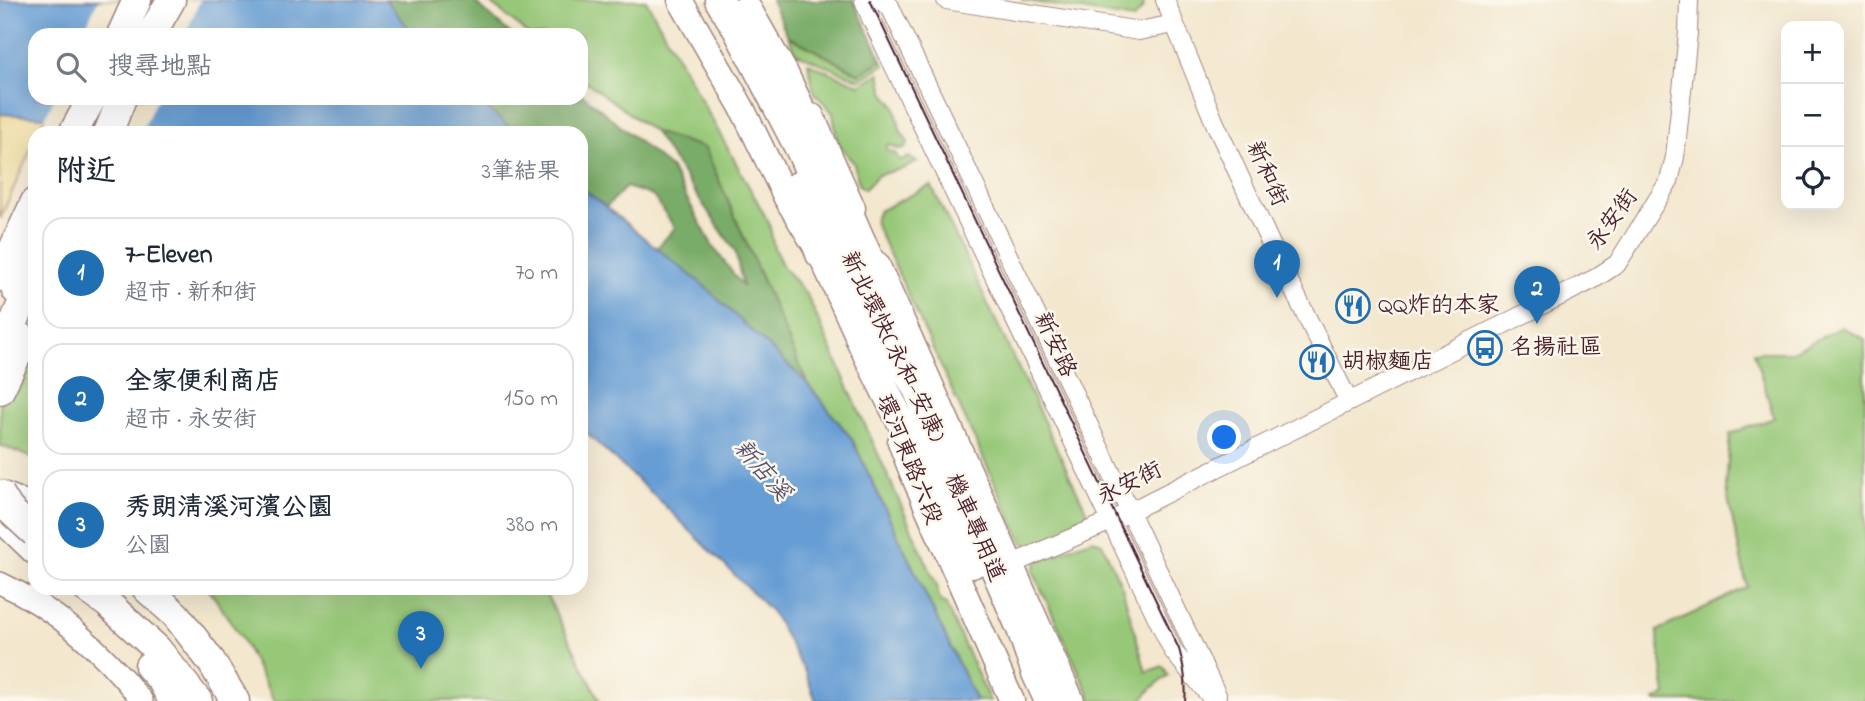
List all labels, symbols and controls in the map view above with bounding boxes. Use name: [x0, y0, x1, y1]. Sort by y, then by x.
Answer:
map controls: [1781, 21, 1844, 210]
button: +: [1781, 21, 1844, 84]
search box: [28, 28, 588, 105]
icon: search: [52, 48, 90, 86]
text: 搜尋地點: [108, 49, 212, 87]
button: −: [1781, 84, 1844, 147]
street label: 新和街: [1237, 136, 1295, 212]
button: locate: [1781, 147, 1844, 210]
text: 附近: [56, 151, 116, 195]
text: 3筆結果: [482, 156, 560, 189]
street label: 永安街: [1579, 182, 1647, 258]
text: 7-Eleven: [125, 237, 213, 275]
pin: 1: [1254, 240, 1300, 298]
street label: 新北環快(永和-安康): [831, 246, 953, 448]
text: 1: [77, 257, 85, 290]
text: 70 m: [515, 257, 558, 290]
pin: 2: [1514, 266, 1560, 324]
text: 超市 · 新和街: [125, 277, 256, 310]
restaurant icon: QQ炸的本家: [1334, 287, 1372, 325]
place label: QQ炸的本家: [1378, 290, 1500, 323]
street label: 新安路: [1024, 307, 1084, 383]
bus stop icon: 名揚社區: [1466, 329, 1504, 367]
place label: 名揚社區: [1510, 332, 1602, 365]
restaurant icon: 胡椒麵店: [1298, 343, 1336, 381]
place label: 胡椒麵店: [1342, 346, 1434, 379]
text: 全家便利商店: [125, 364, 281, 402]
text: 2: [75, 383, 87, 416]
text: 150 m: [504, 383, 558, 416]
street label: 環河東路六段: [867, 390, 949, 530]
text: 超市 · 永安街: [125, 404, 256, 437]
your location: [1207, 420, 1241, 454]
water label: 新店溪: [724, 432, 799, 511]
street label: 永安街: [1092, 454, 1168, 514]
street label: 機車專用道: [936, 469, 1012, 587]
text: 秀朗清溪河濱公園: [125, 490, 333, 528]
text: 3: [76, 509, 86, 542]
text: 380 m: [506, 509, 558, 542]
text: 公園: [125, 530, 171, 563]
pin: 3: [398, 611, 444, 669]

